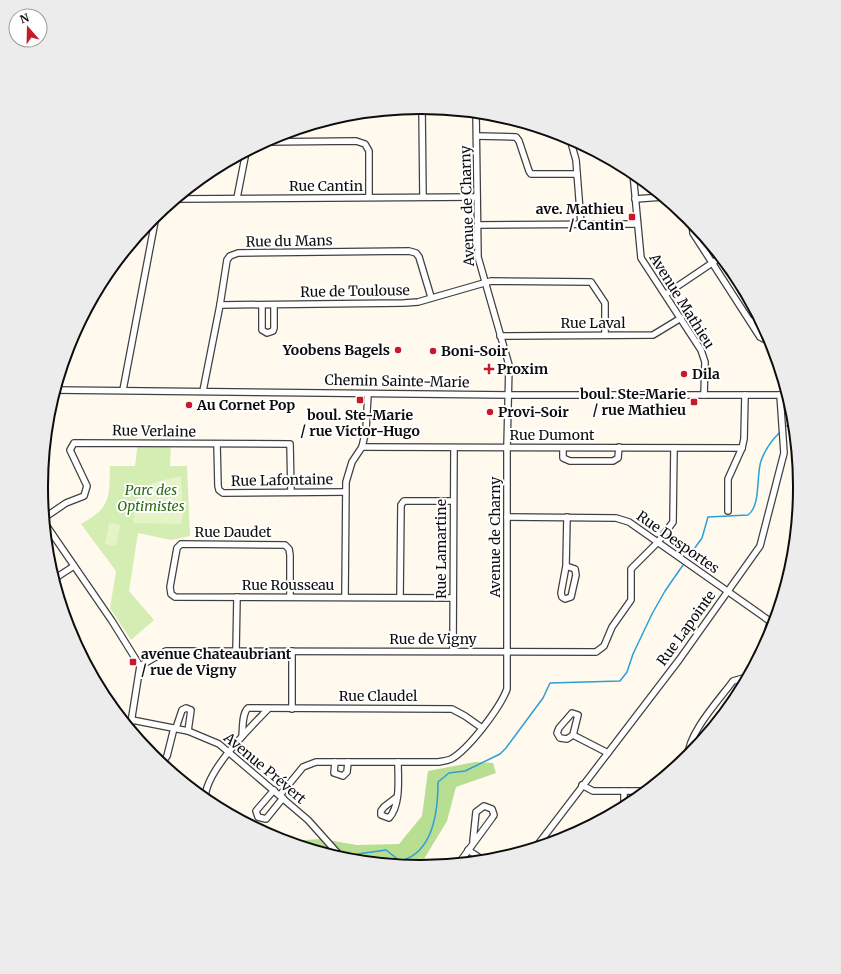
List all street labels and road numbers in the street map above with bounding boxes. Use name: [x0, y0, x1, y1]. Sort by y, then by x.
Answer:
street label: Avenue de Charny: [456, 144, 478, 268]
street label: Rue Cantin: [289, 177, 363, 195]
street label: Rue du Mans: [245, 231, 333, 251]
street label: Avenue Mathieu: [645, 249, 719, 352]
street label: Rue de Toulouse: [300, 281, 410, 301]
street label: Rue Laval: [560, 314, 626, 332]
street label: Chemin Sainte-Marie: [324, 371, 470, 391]
street label: Rue Verlaine: [112, 421, 196, 441]
street label: Rue Dumont: [510, 426, 595, 444]
street label: Rue Lafontaine: [231, 470, 333, 490]
street label: Avenue de Charny: [486, 476, 504, 598]
street label: Rue Lamartine: [432, 499, 450, 599]
street label: Rue Desportes: [633, 507, 723, 577]
street label: Rue Daudet: [195, 523, 272, 541]
street label: Rue Rousseau: [242, 576, 334, 594]
street label: Rue Lapointe: [653, 587, 719, 669]
street label: Rue de Vigny: [389, 630, 478, 648]
street label: Rue Claudel: [339, 687, 418, 705]
street label: Avenue Prévert: [219, 728, 310, 808]

